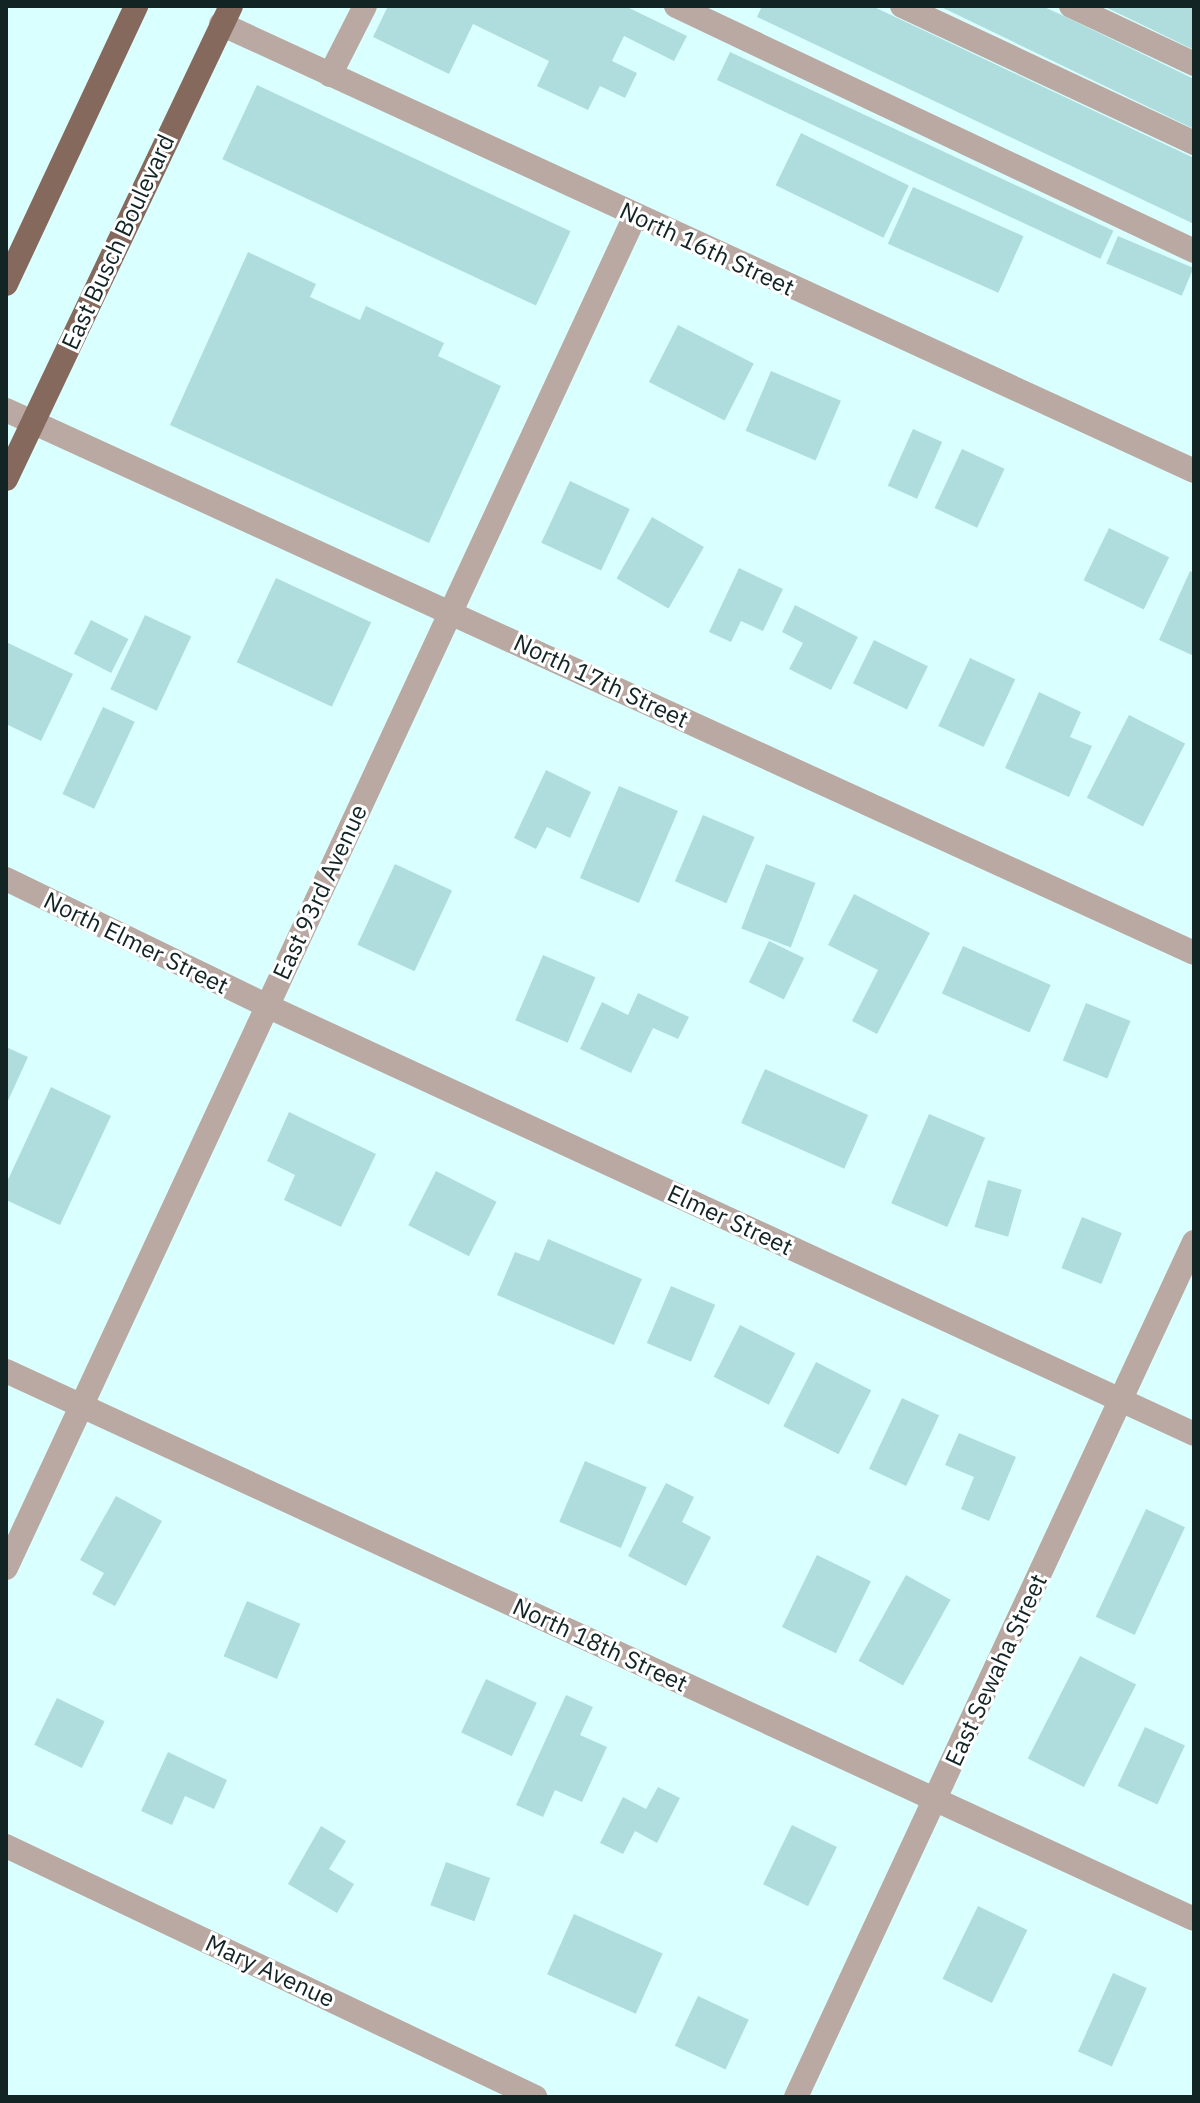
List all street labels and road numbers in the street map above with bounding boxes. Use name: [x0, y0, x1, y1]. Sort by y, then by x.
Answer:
street label: East Busch Boulevard: [55, 130, 181, 354]
street label: North 16th Street: [615, 196, 799, 302]
street label: North 17th Street: [509, 628, 693, 734]
street label: East 93rd Avenue: [267, 800, 373, 984]
street label: North Elmer Street: [39, 886, 233, 1000]
street label: Elmer Street: [663, 1178, 797, 1262]
street label: East Sewaha Street: [939, 1569, 1053, 1771]
street label: North 18th Street: [508, 1592, 692, 1698]
street label: Mary Avenue: [201, 1929, 339, 2013]

